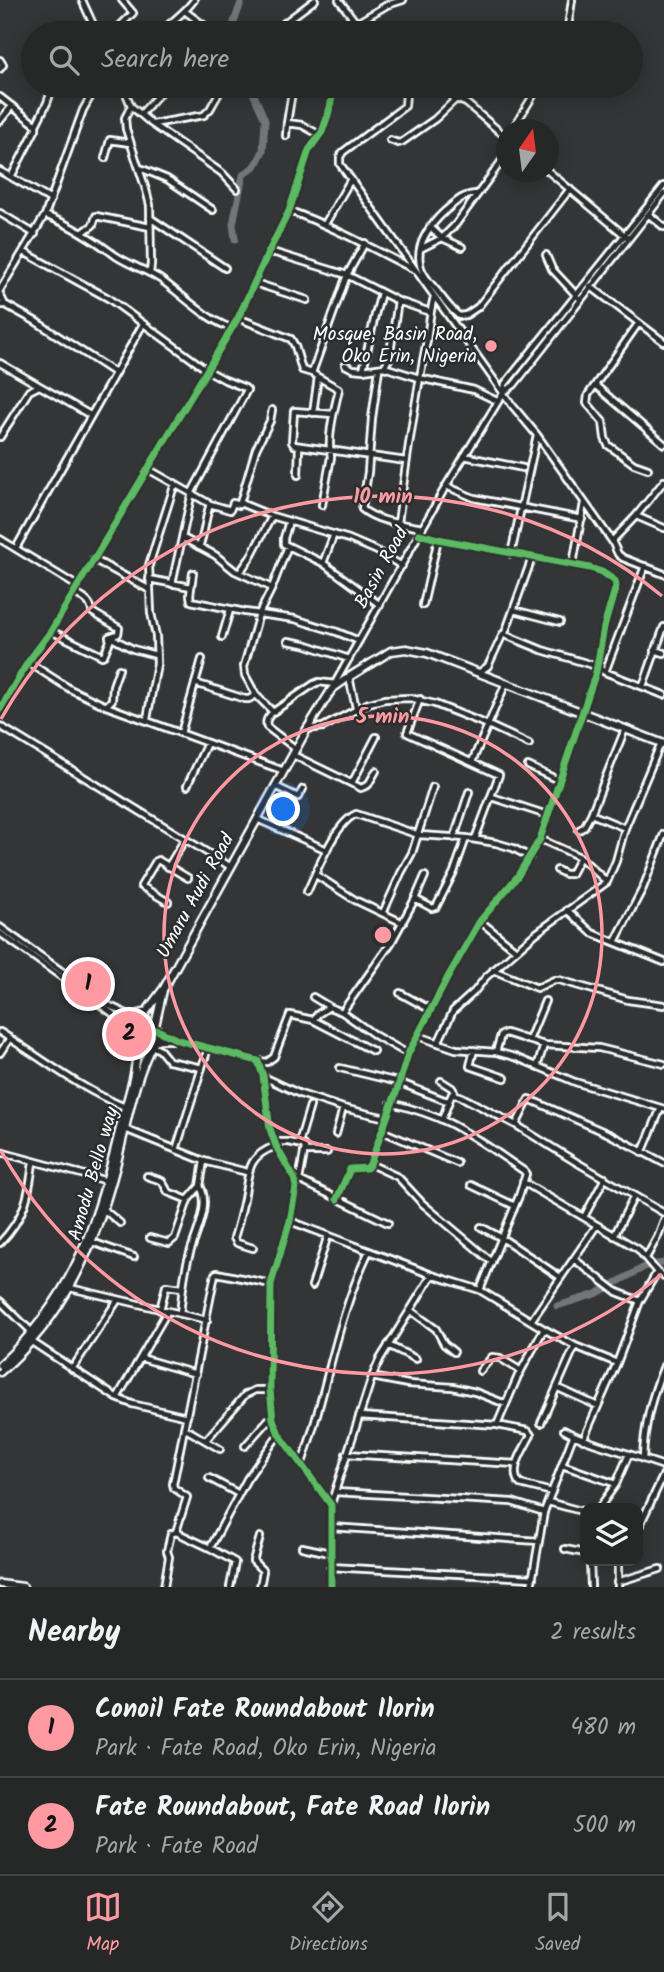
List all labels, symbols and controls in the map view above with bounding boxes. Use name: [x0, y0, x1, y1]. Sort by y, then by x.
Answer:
search box: [21, 21, 643, 98]
text: Search here: [101, 39, 229, 81]
icon: search: [45, 41, 83, 79]
north arrow: [496, 119, 559, 182]
place label: Mosque, Basin Road, Oko Erin, Nigeria: [313, 320, 477, 372]
marker: Mosque, Basin Road, Oko Erin, Nigeria: [483, 338, 499, 354]
text: 10 min: [353, 481, 413, 514]
street label: Basin Road: [347, 521, 417, 614]
text: 5 min: [355, 701, 410, 734]
your location: [266, 792, 300, 826]
street label: Umaru Audi Road: [149, 828, 243, 964]
centre of rings: [371, 923, 395, 947]
pin: 1: [65, 958, 111, 1010]
pin: 2: [106, 1008, 152, 1060]
street label: Amodu Bello way: [61, 1102, 128, 1245]
map controls: [580, 1503, 643, 1566]
button: layers: [580, 1503, 643, 1566]
text: Nearby: [28, 1609, 120, 1657]
text: 2 results: [550, 1615, 636, 1651]
text: Conoil Fate Roundabout Ilorin: [95, 1689, 435, 1731]
text: 1: [48, 1710, 54, 1746]
text: 480 m: [570, 1710, 636, 1746]
text: Park · Fate Road, Oko Erin, Nigeria: [95, 1731, 436, 1767]
text: Fate Roundabout, Fate Road Ilorin: [95, 1787, 490, 1829]
text: 2: [44, 1808, 58, 1844]
text: 500 m: [573, 1808, 636, 1844]
text: Park · Fate Road: [95, 1829, 258, 1865]
tab: Map: [84, 1888, 122, 1960]
tab: Directions: [289, 1888, 368, 1960]
tab: Saved: [535, 1888, 580, 1960]

